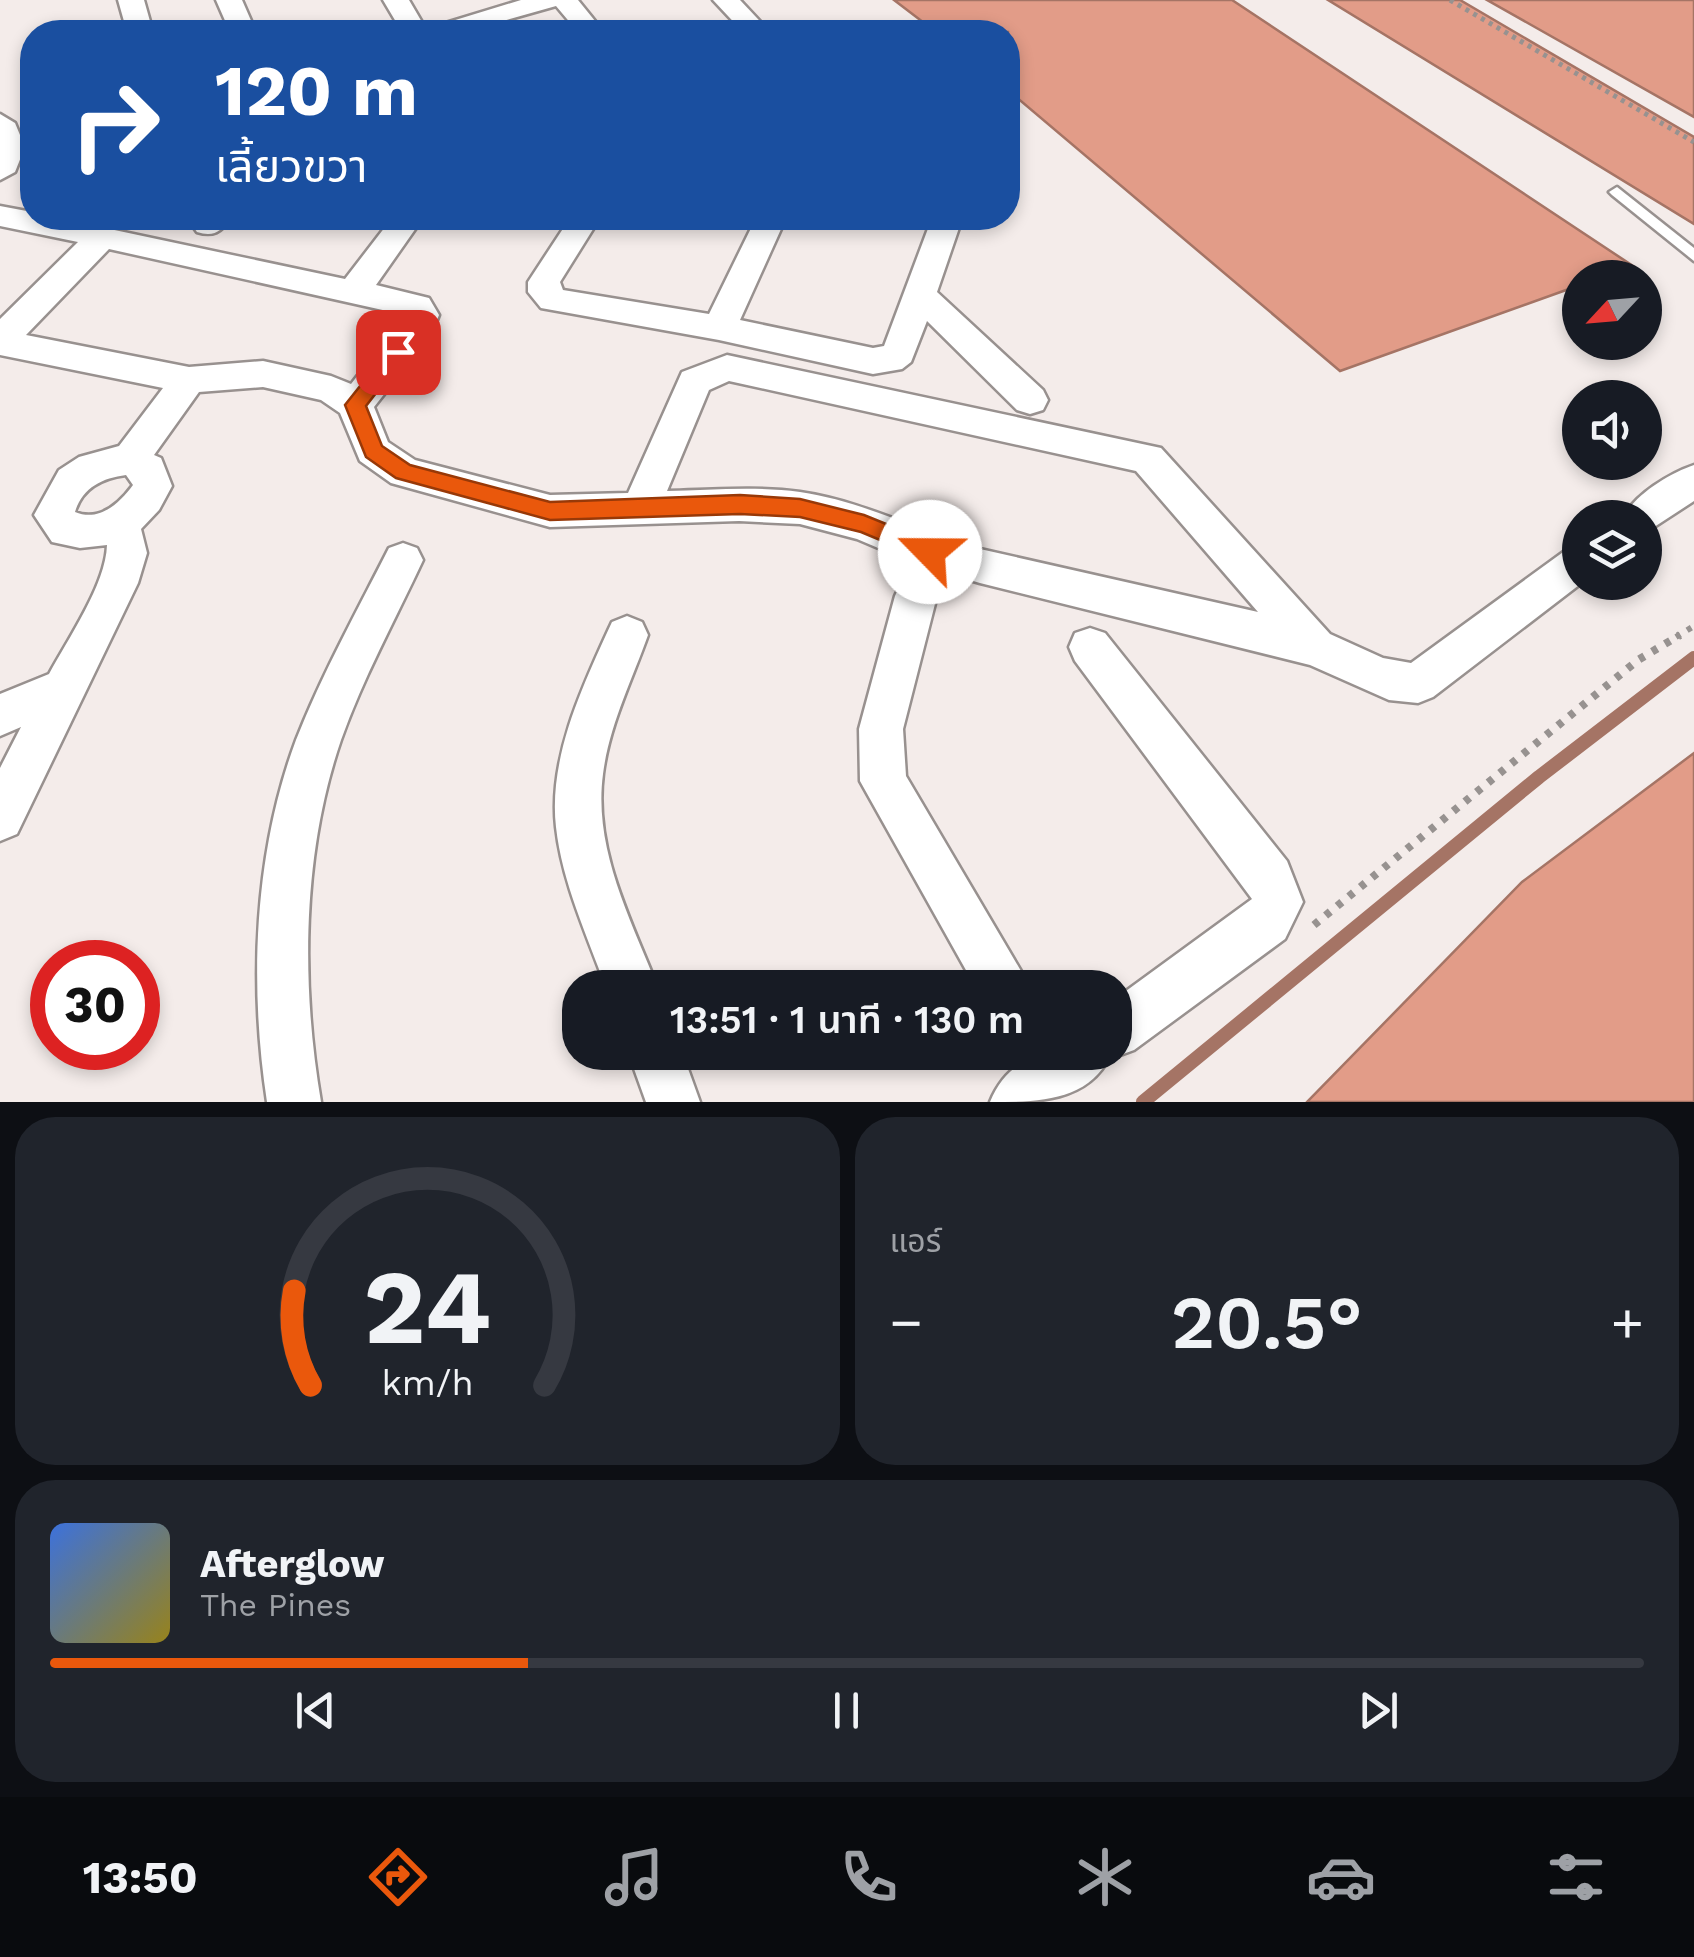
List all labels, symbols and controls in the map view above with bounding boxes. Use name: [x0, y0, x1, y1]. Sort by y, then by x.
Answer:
text: 120 m: [215, 50, 418, 132]
icon: right: [50, 60, 180, 190]
text: เลี้ยวขวา: [215, 140, 367, 193]
north arrow: [1562, 260, 1662, 360]
map controls: [1562, 260, 1662, 600]
pin: [356, 310, 441, 395]
icon: arrive: [371, 325, 426, 380]
button: sound: [1562, 380, 1662, 480]
position arrow: [878, 500, 982, 604]
button: layers: [1562, 500, 1662, 600]
speed limit sign: 30: [30, 940, 160, 1070]
text: 13:51 · 1 นาที · 130 m: [670, 998, 1024, 1042]
text: แอร์: [890, 1222, 941, 1260]
text: 24: [363, 1246, 491, 1368]
text: 20.5°: [1171, 1278, 1363, 1366]
text: −: [890, 1290, 923, 1354]
text: +: [1611, 1290, 1644, 1354]
text: km/h: [381, 1362, 473, 1404]
text: Afterglow: [200, 1542, 385, 1586]
text: The Pines: [200, 1586, 351, 1624]
icon: previous: [288, 1683, 343, 1738]
icon: pause: [819, 1683, 874, 1738]
icon: next: [1351, 1683, 1406, 1738]
icon: directions: [363, 1842, 433, 1912]
icon: music: [599, 1842, 669, 1912]
icon: phone: [834, 1842, 904, 1912]
icon: climate: [1070, 1842, 1140, 1912]
icon: car: [1306, 1842, 1376, 1912]
icon: filters: [1541, 1842, 1611, 1912]
text: 13:50: [83, 1851, 198, 1904]

